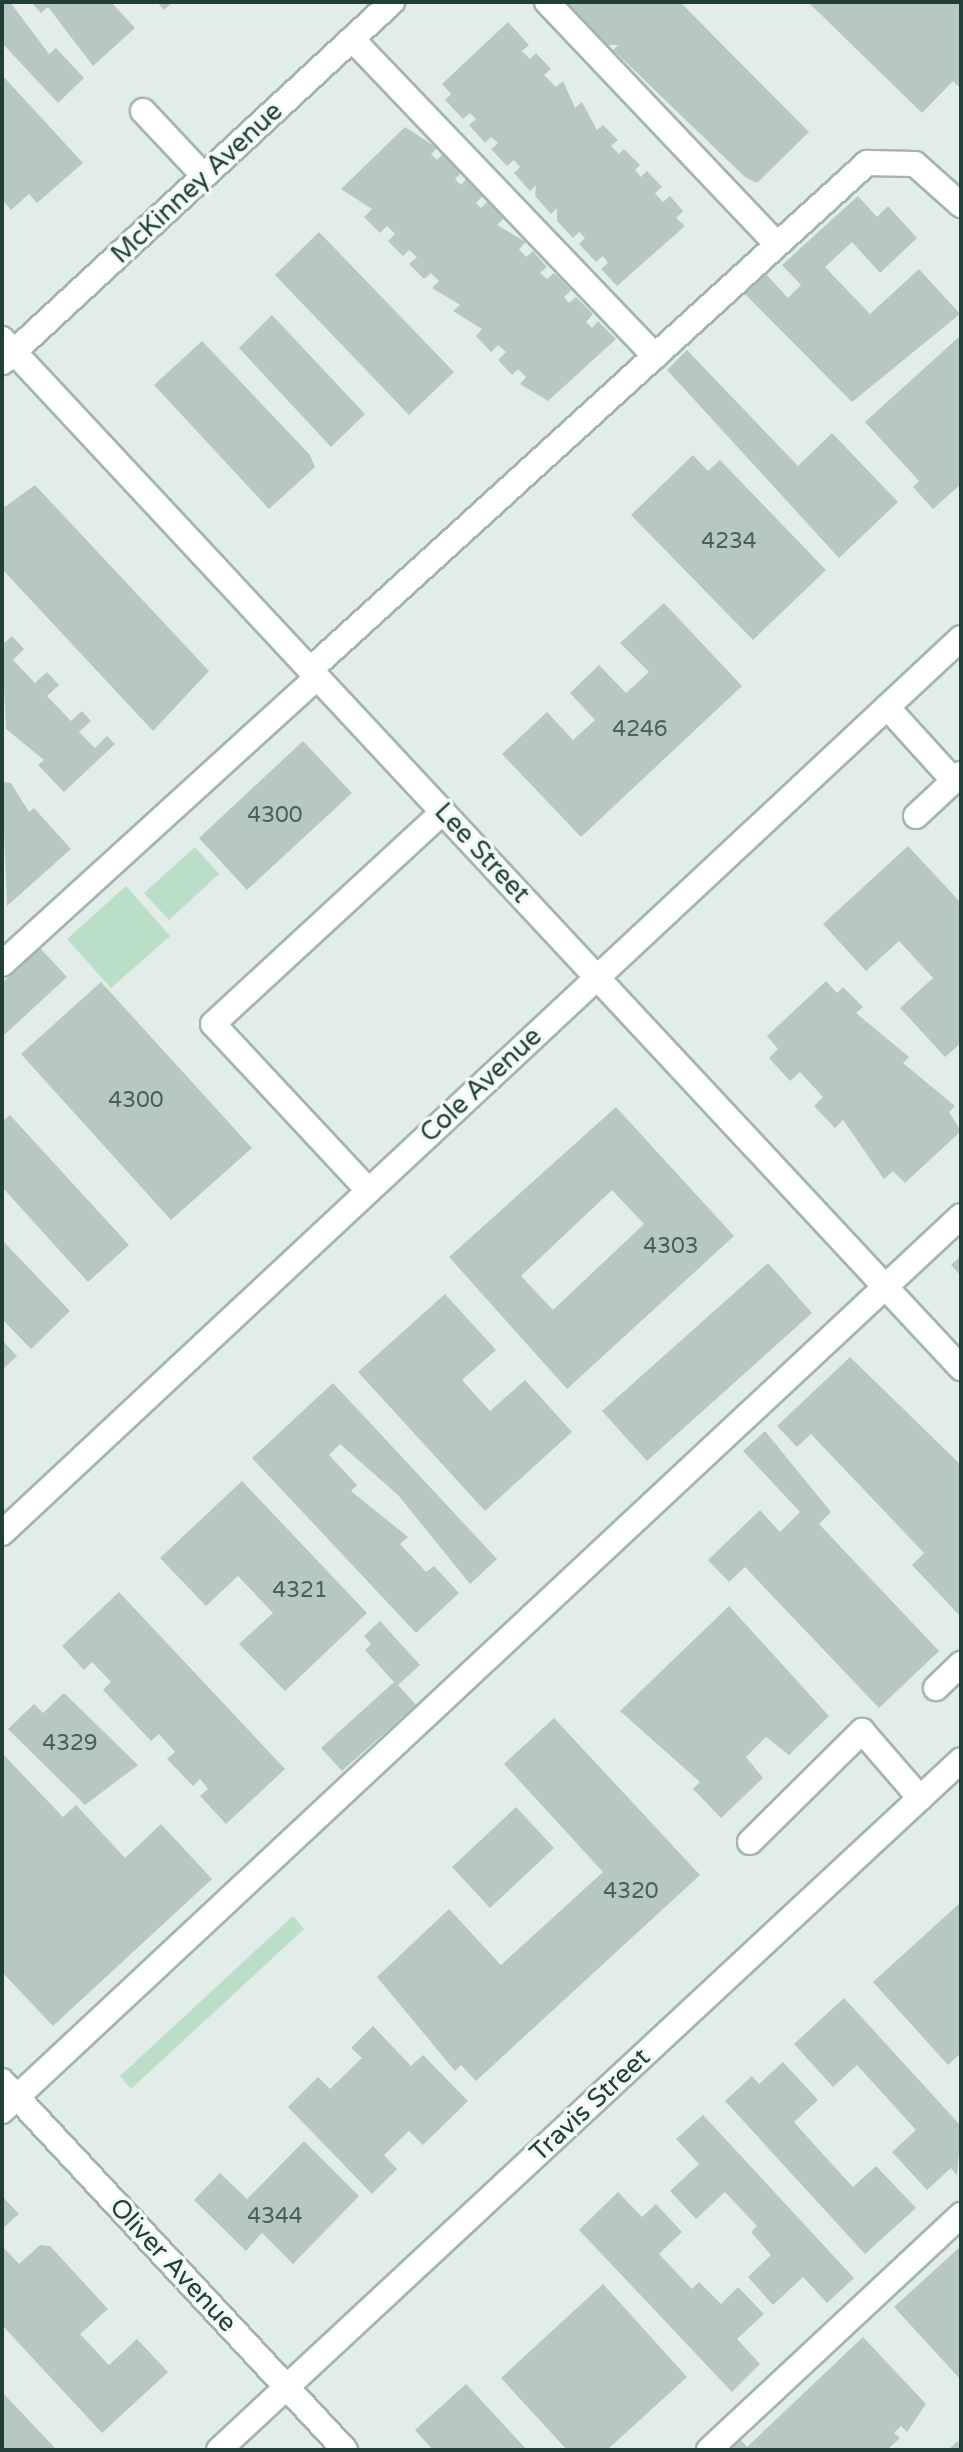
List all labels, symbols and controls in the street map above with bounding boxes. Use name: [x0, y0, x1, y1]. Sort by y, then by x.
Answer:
street label: McKinney Avenue: [105, 96, 289, 270]
house number: 4234: [701, 529, 757, 555]
house number: 4246: [612, 717, 668, 743]
street label: Lee Street: [428, 796, 536, 910]
house number: 4300: [247, 803, 303, 829]
street label: Cole Avenue: [414, 1021, 548, 1149]
house number: 4300: [108, 1088, 164, 1114]
house number: 4303: [643, 1234, 699, 1260]
house number: 4321: [272, 1578, 328, 1604]
house number: 4329: [42, 1731, 98, 1757]
house number: 4320: [603, 1879, 659, 1905]
street label: Travis Street: [524, 2042, 656, 2168]
street label: Oliver Avenue: [103, 2191, 243, 2339]
house number: 4344: [247, 2204, 303, 2230]

